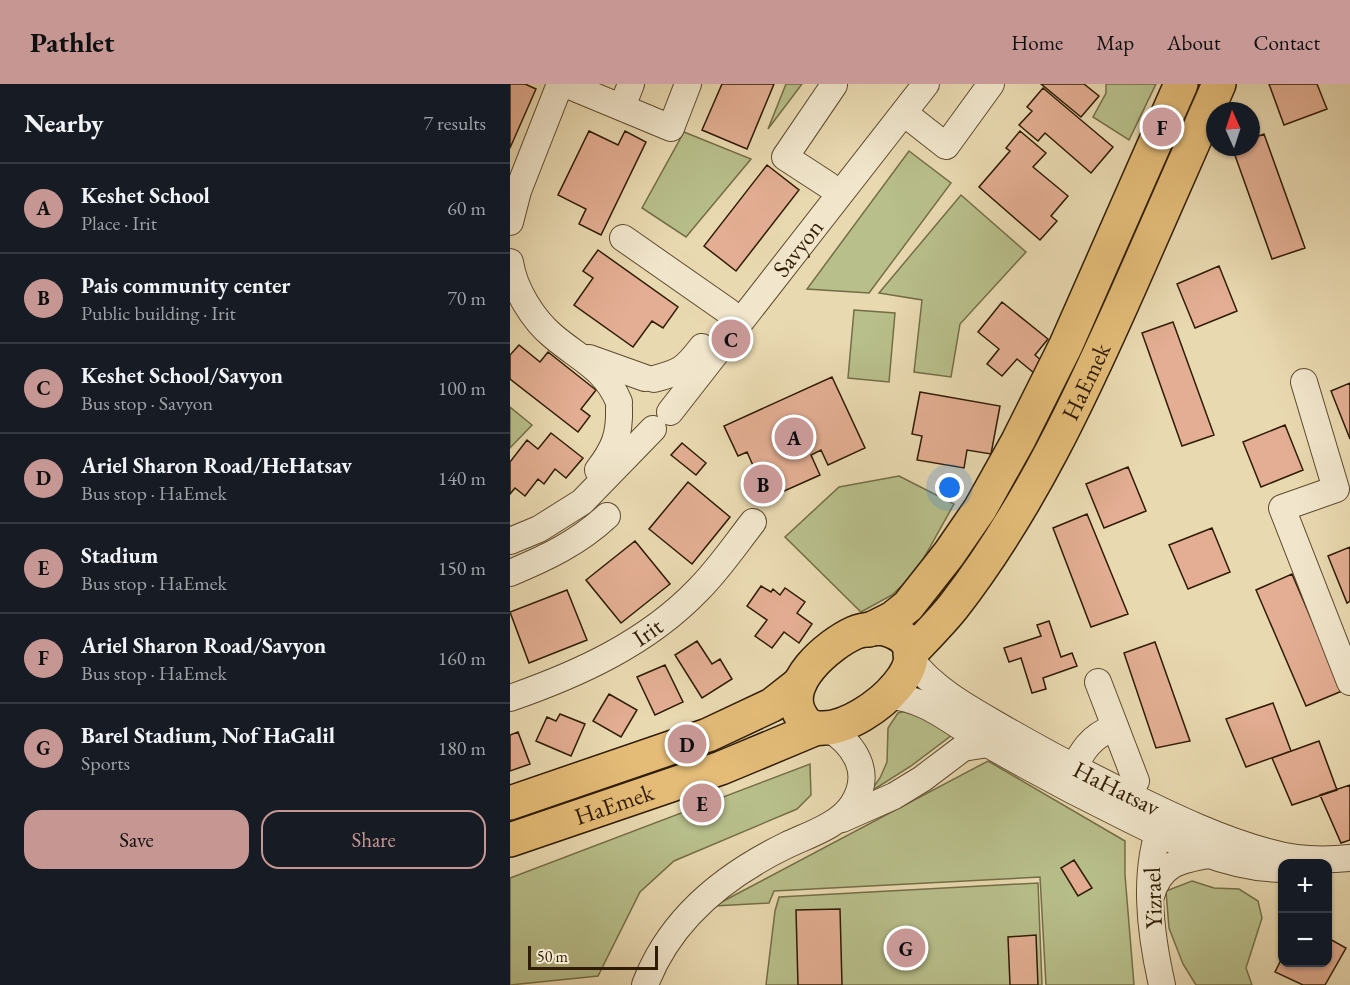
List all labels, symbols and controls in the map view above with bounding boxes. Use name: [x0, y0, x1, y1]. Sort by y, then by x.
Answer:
text: Pathlet: [30, 24, 114, 60]
text: Home: [1011, 29, 1063, 56]
text: Map: [1096, 29, 1134, 56]
text: About: [1167, 29, 1220, 56]
text: Contact: [1253, 29, 1320, 56]
north arrow: [1206, 102, 1260, 156]
pin: F: [1142, 104, 1182, 150]
text: Nearby: [24, 106, 104, 140]
text: 7 results: [423, 110, 486, 136]
text: Keshet School: [81, 181, 210, 210]
text: A: [36, 195, 51, 221]
text: 60 m: [447, 195, 486, 221]
text: Place · Irit: [81, 210, 157, 236]
street label: Savyon: [765, 212, 830, 283]
text: Pais community center: [81, 271, 290, 300]
text: B: [37, 285, 50, 311]
text: 70 m: [447, 285, 486, 311]
text: Public building · Irit: [81, 300, 236, 326]
pin: C: [712, 316, 750, 362]
street label: HaEmek: [1054, 337, 1118, 425]
text: Keshet School/Savyon: [81, 361, 283, 390]
text: C: [36, 375, 51, 401]
text: 100 m: [438, 375, 486, 401]
text: Bus stop · Savyon: [81, 390, 213, 416]
pin: A: [774, 414, 814, 460]
text: Ariel Sharon Road/HeHatsav: [81, 451, 352, 480]
pin: B: [744, 462, 782, 506]
text: D: [36, 465, 51, 491]
text: 140 m: [438, 465, 486, 491]
your location: [935, 473, 964, 502]
text: Bus stop · HaEmek: [81, 480, 227, 506]
text: Stadium: [81, 541, 158, 570]
text: E: [38, 555, 49, 581]
text: 150 m: [438, 555, 486, 581]
text: Bus stop · HaEmek: [81, 570, 227, 596]
street label: Irit: [627, 611, 669, 653]
text: Ariel Sharon Road/Savyon: [81, 631, 326, 660]
text: F: [38, 645, 49, 671]
text: 160 m: [438, 645, 486, 671]
text: Bus stop · HaEmek: [81, 660, 227, 686]
text: Barel Stadium, Nof HaGalil: [81, 721, 335, 750]
pin: D: [668, 722, 706, 766]
text: G: [36, 735, 51, 761]
text: 180 m: [438, 735, 486, 761]
text: Sports: [81, 750, 130, 776]
street label: HaHatsav: [1068, 754, 1166, 823]
street label: HaEmek: [570, 776, 658, 832]
pin: E: [682, 780, 722, 826]
button: Save: [24, 810, 249, 869]
button: Share: [261, 810, 486, 869]
map controls: [1278, 859, 1332, 967]
button: +: [1278, 859, 1332, 913]
street label: Yizrael: [1136, 867, 1169, 929]
button: −: [1278, 913, 1332, 967]
pin: G: [886, 926, 926, 970]
scale bar: [528, 943, 658, 970]
text: 50 m: [537, 946, 568, 967]

